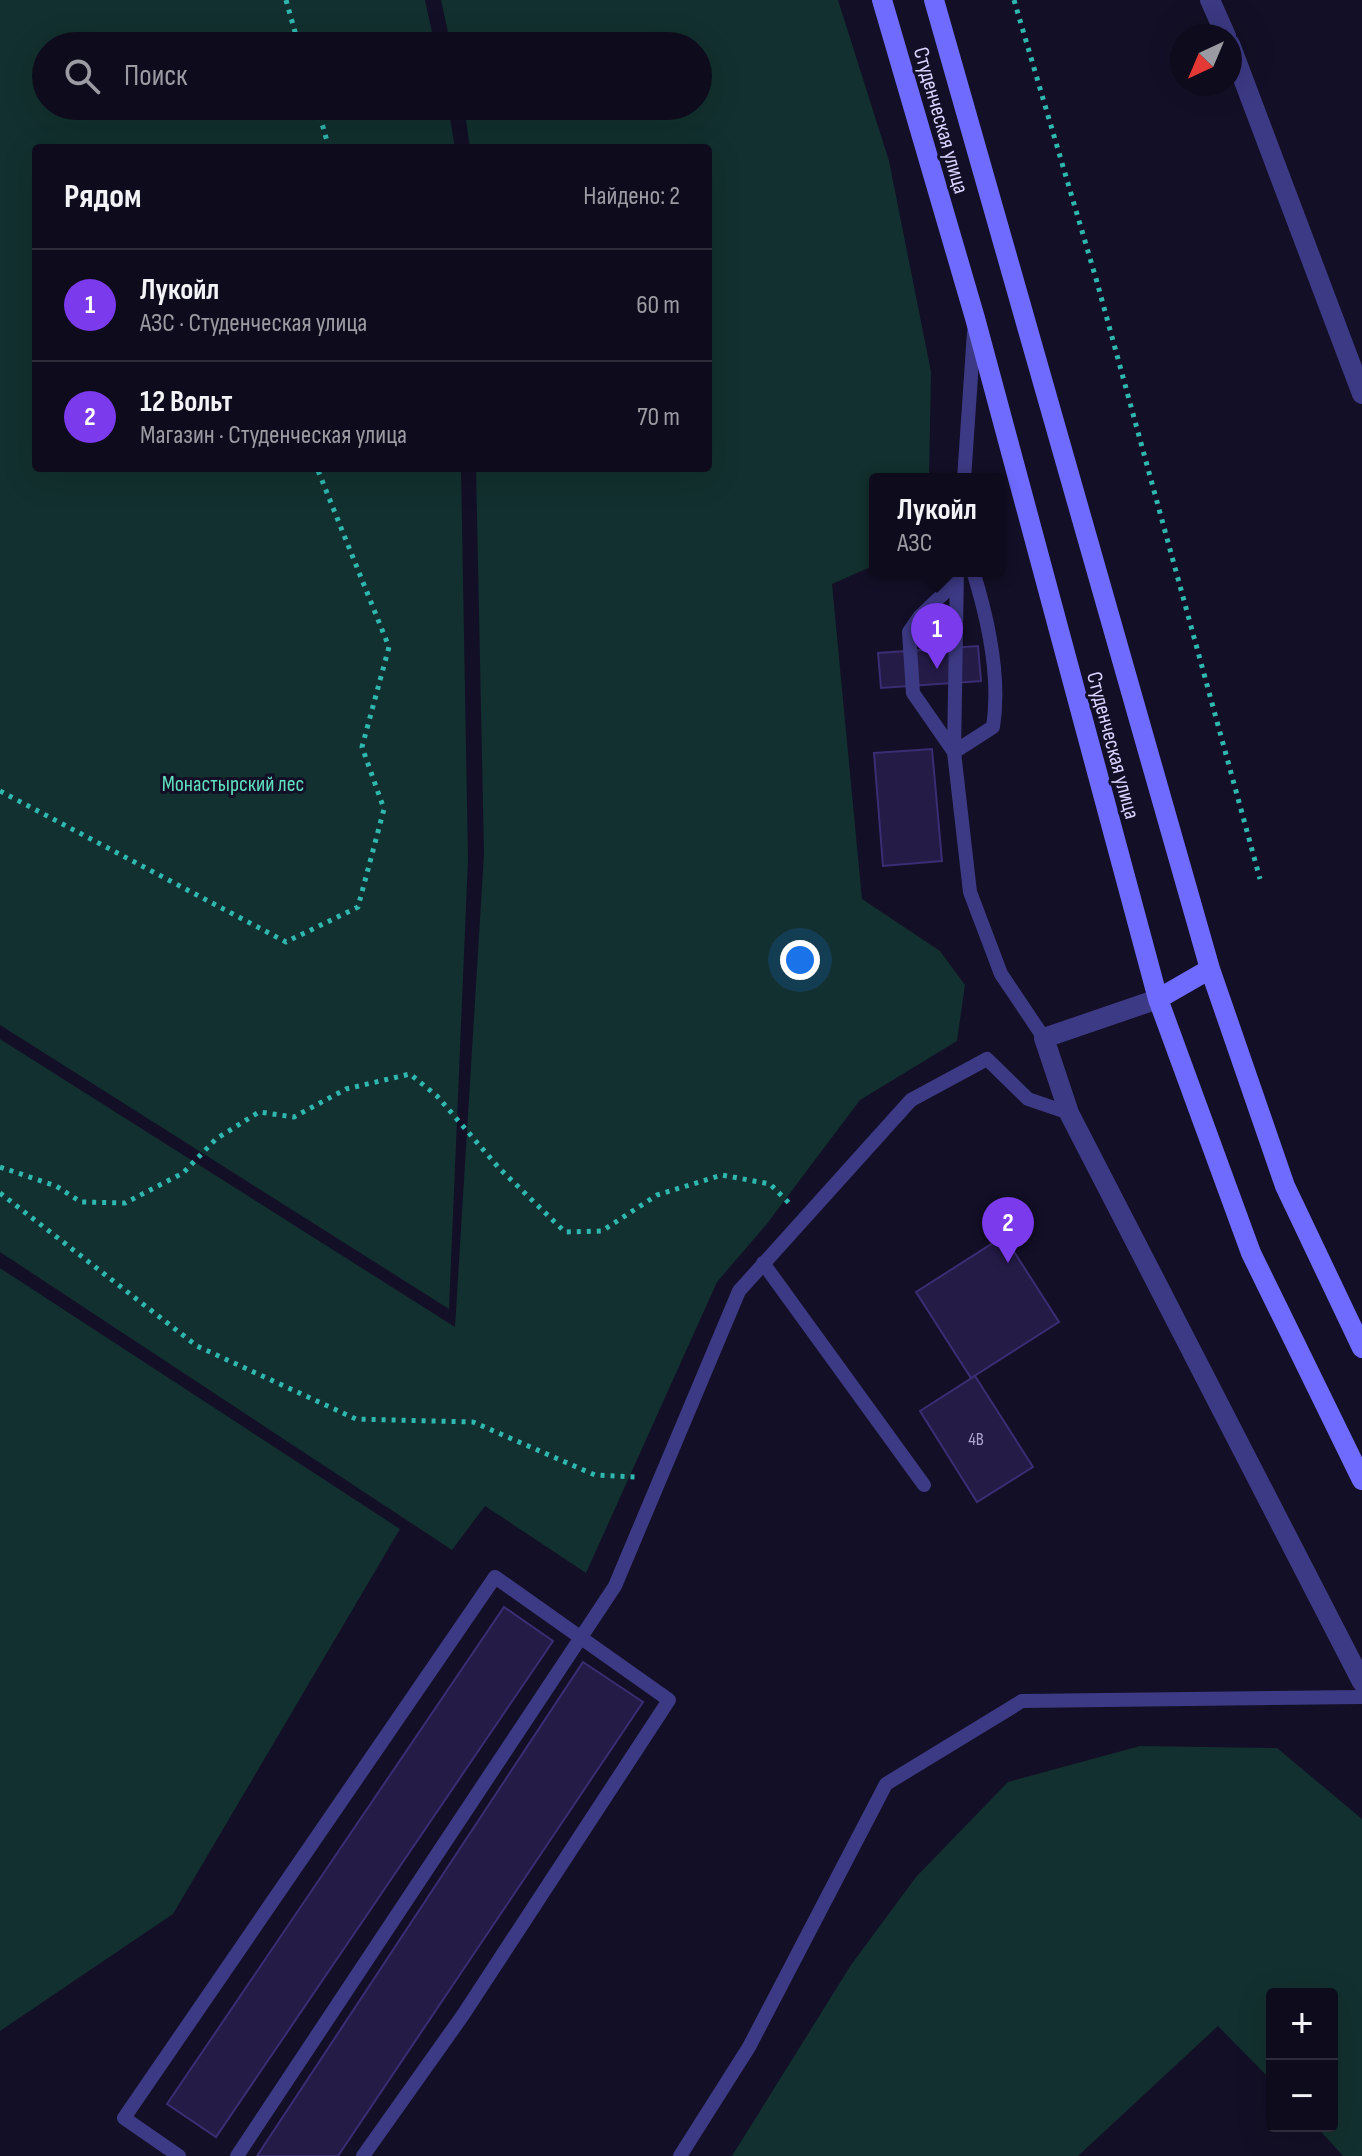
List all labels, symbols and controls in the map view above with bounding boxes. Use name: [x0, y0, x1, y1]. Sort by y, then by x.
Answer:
north arrow: [1170, 24, 1242, 96]
search box: [32, 32, 712, 120]
street label: Студенческая улица: [907, 44, 974, 197]
icon: search: [60, 54, 104, 98]
text: Поиск: [124, 58, 187, 94]
text: Рядом: [64, 176, 142, 217]
text: Найдено: 2: [583, 181, 680, 212]
text: Лукойл: [140, 272, 219, 308]
text: 1: [85, 290, 95, 321]
text: 60 m: [636, 290, 680, 321]
text: АЗС · Студенческая улица: [140, 308, 367, 339]
text: 12 Вольт: [140, 384, 232, 420]
text: 2: [84, 402, 96, 433]
text: 70 m: [637, 402, 680, 433]
text: Магазин · Студенческая улица: [140, 420, 407, 451]
popup: [869, 473, 1005, 577]
text: Лукойл: [897, 492, 977, 528]
text: АЗС: [897, 528, 932, 559]
pin: 1: [911, 603, 963, 669]
street label: Студенческая улица: [1080, 669, 1145, 822]
park label: Монастырский лес: [162, 771, 304, 798]
your location: [780, 940, 820, 980]
pin: 2: [982, 1197, 1034, 1263]
house number: 4В: [968, 1429, 984, 1450]
map controls: [1266, 1988, 1338, 2132]
button: +: [1266, 1988, 1338, 2060]
button: −: [1266, 2060, 1338, 2132]

